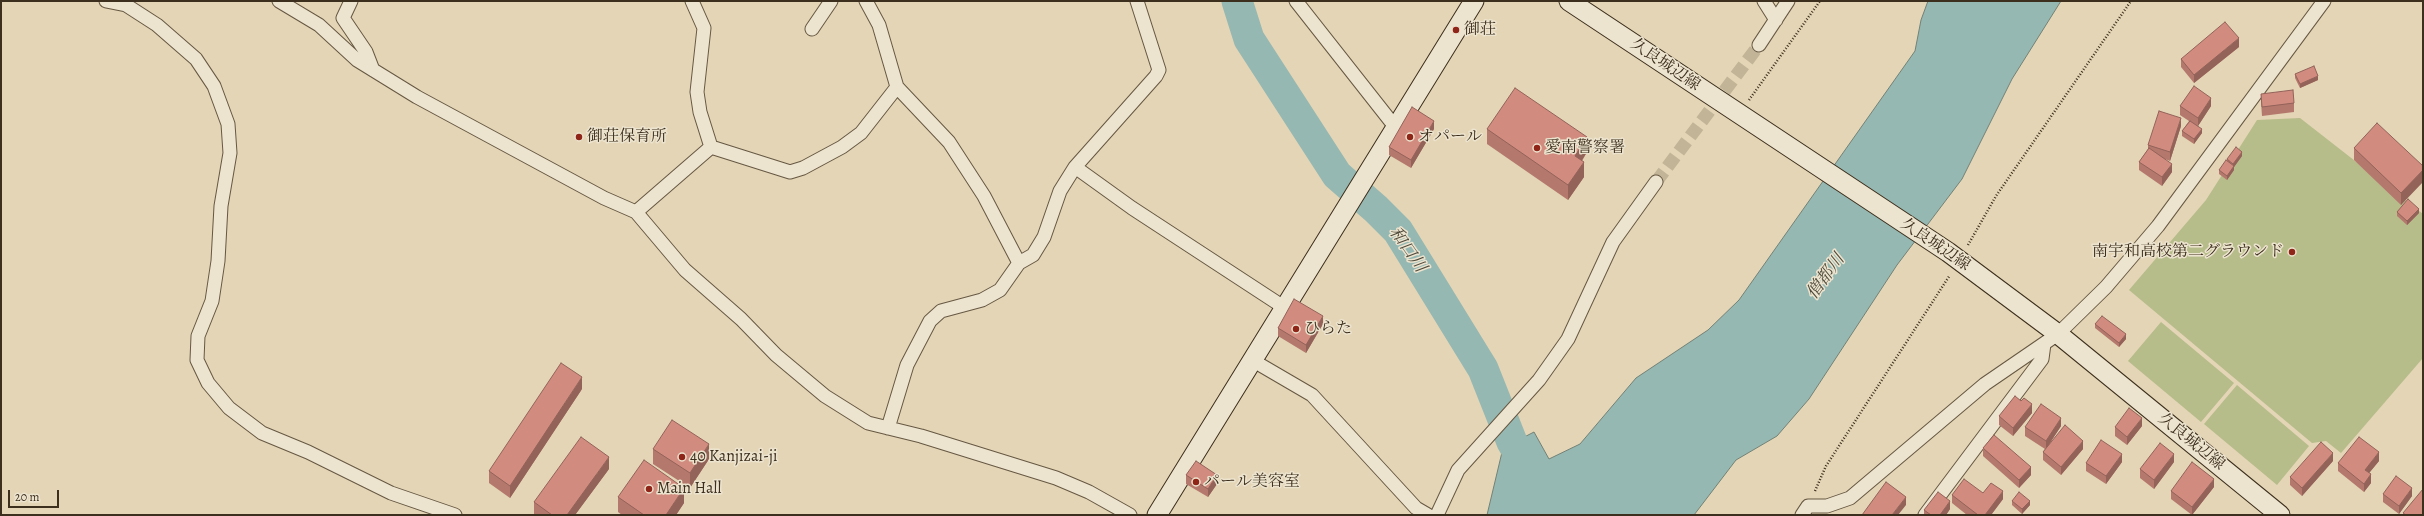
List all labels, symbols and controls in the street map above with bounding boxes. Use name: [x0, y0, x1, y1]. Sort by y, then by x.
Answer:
place label: 御荘: [1464, 20, 1496, 40]
marker: 御荘: [1451, 25, 1461, 35]
street label: 久良城辺線: [1626, 35, 1704, 95]
place label: 御荘保育所: [587, 127, 667, 147]
place label: オパール: [1418, 127, 1482, 147]
marker: 御荘保育所: [574, 132, 584, 142]
marker: オパール: [1405, 132, 1415, 142]
place label: 愛南警察署: [1545, 138, 1625, 158]
marker: 愛南警察署: [1532, 143, 1542, 153]
street label: 久良城辺線: [1896, 215, 1974, 275]
water label: 和口川: [1384, 223, 1430, 277]
place label: 南宇和高校第二グラウンド: [2092, 242, 2284, 262]
marker: 南宇和高校第二グラウンド: [2287, 247, 2297, 257]
water label: 僧都川: [1803, 250, 1849, 304]
place label: ひらた: [1304, 319, 1352, 339]
marker: ひらた: [1291, 324, 1301, 334]
street label: 久良城辺線: [2154, 409, 2228, 475]
place label: 40 Kanjizai-ji: [690, 447, 777, 467]
marker: 40 Kanjizai-ji: [677, 452, 687, 462]
place label: パール美容室: [1204, 472, 1300, 492]
marker: パール美容室: [1191, 477, 1201, 487]
place label: Main Hall: [657, 479, 721, 499]
scale bar: [10, 482, 61, 508]
marker: Main Hall: [644, 484, 654, 494]
text: 20 m: [15, 489, 39, 505]

